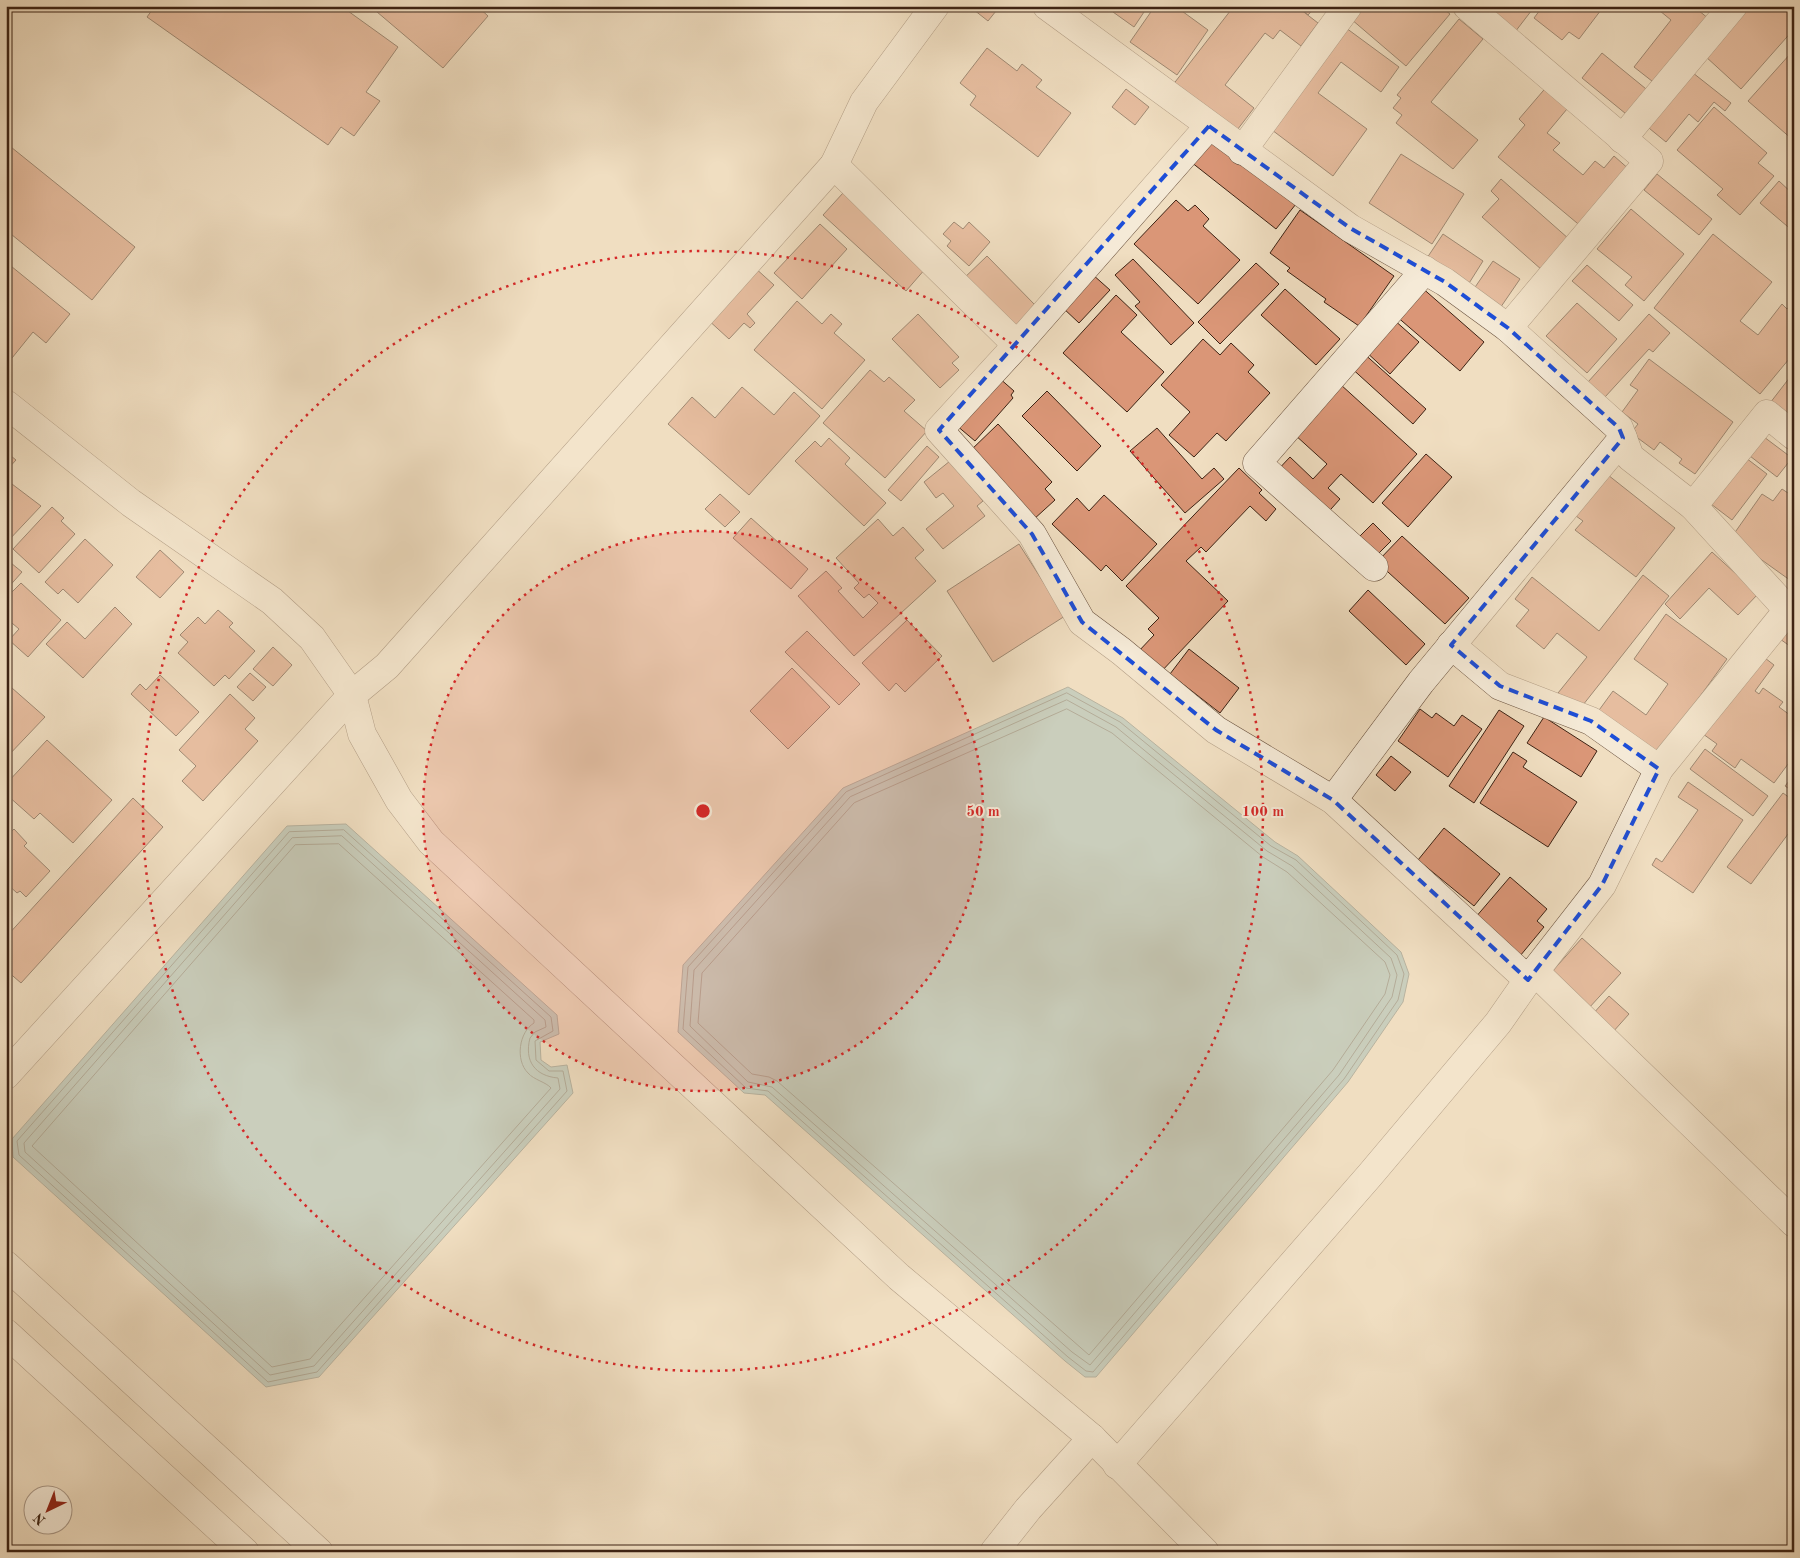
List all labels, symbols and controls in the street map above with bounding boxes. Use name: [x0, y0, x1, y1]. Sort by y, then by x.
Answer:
centre of rings: [694, 802, 712, 820]
text: 50 m: [966, 805, 1000, 820]
text: 100 m: [1242, 805, 1284, 820]
north arrow: [22, 1486, 72, 1536]
text: N: [31, 1510, 49, 1528]

